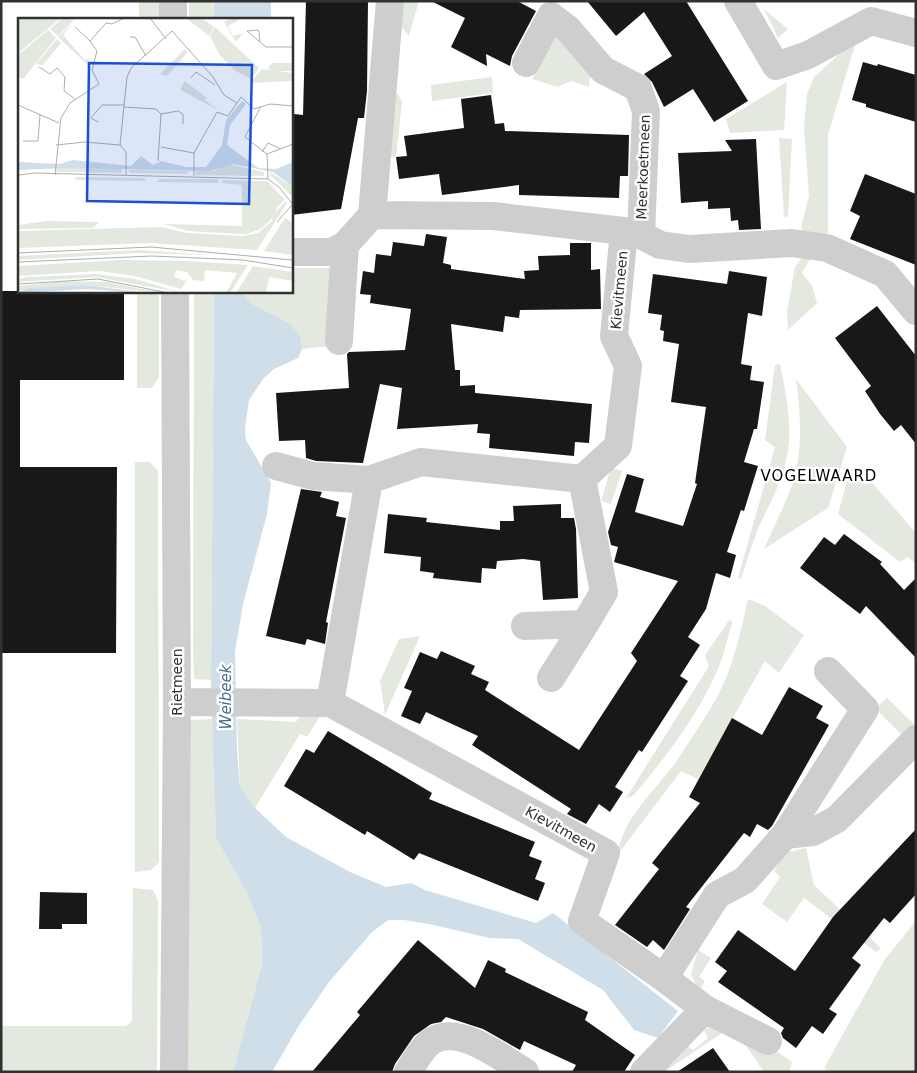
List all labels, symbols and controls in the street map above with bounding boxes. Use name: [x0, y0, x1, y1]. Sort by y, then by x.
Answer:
inset map: [18, 18, 292, 292]
street label: Meerkoetmeen: [633, 114, 653, 220]
street label: Kievitmeen: [608, 250, 630, 330]
district label: VOGELWAARD: [761, 467, 877, 485]
street label: Rietmeen: [169, 648, 185, 716]
water label: Weibeek: [217, 663, 235, 729]
street label: Kievitmeen: [523, 803, 599, 855]

